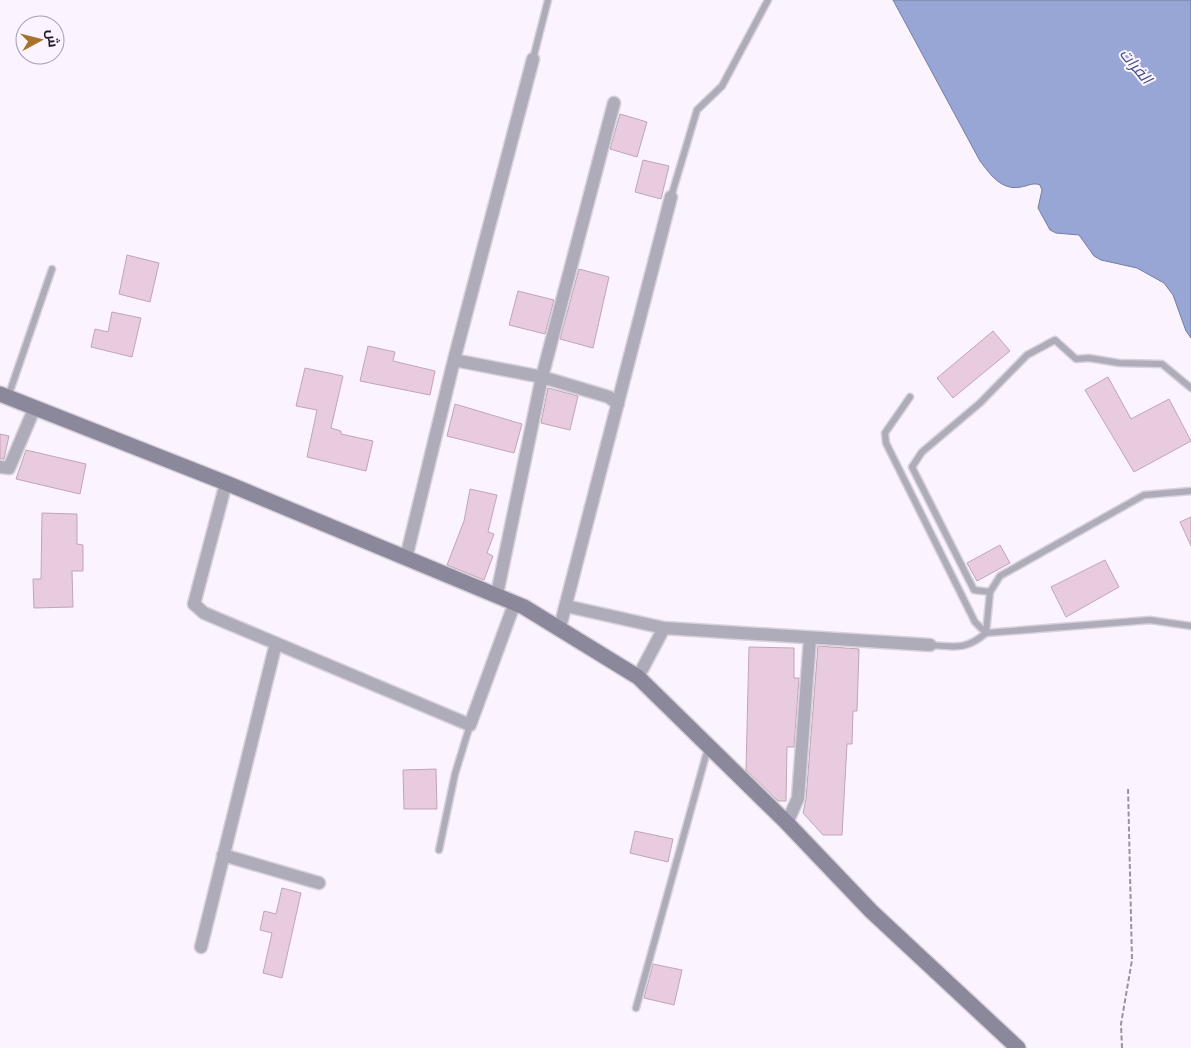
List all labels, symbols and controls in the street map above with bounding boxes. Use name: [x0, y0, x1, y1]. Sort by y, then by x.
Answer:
north arrow: [15, 15, 65, 65]
text: ش: [43, 29, 62, 48]
water label: الفرات: [1116, 45, 1157, 89]

